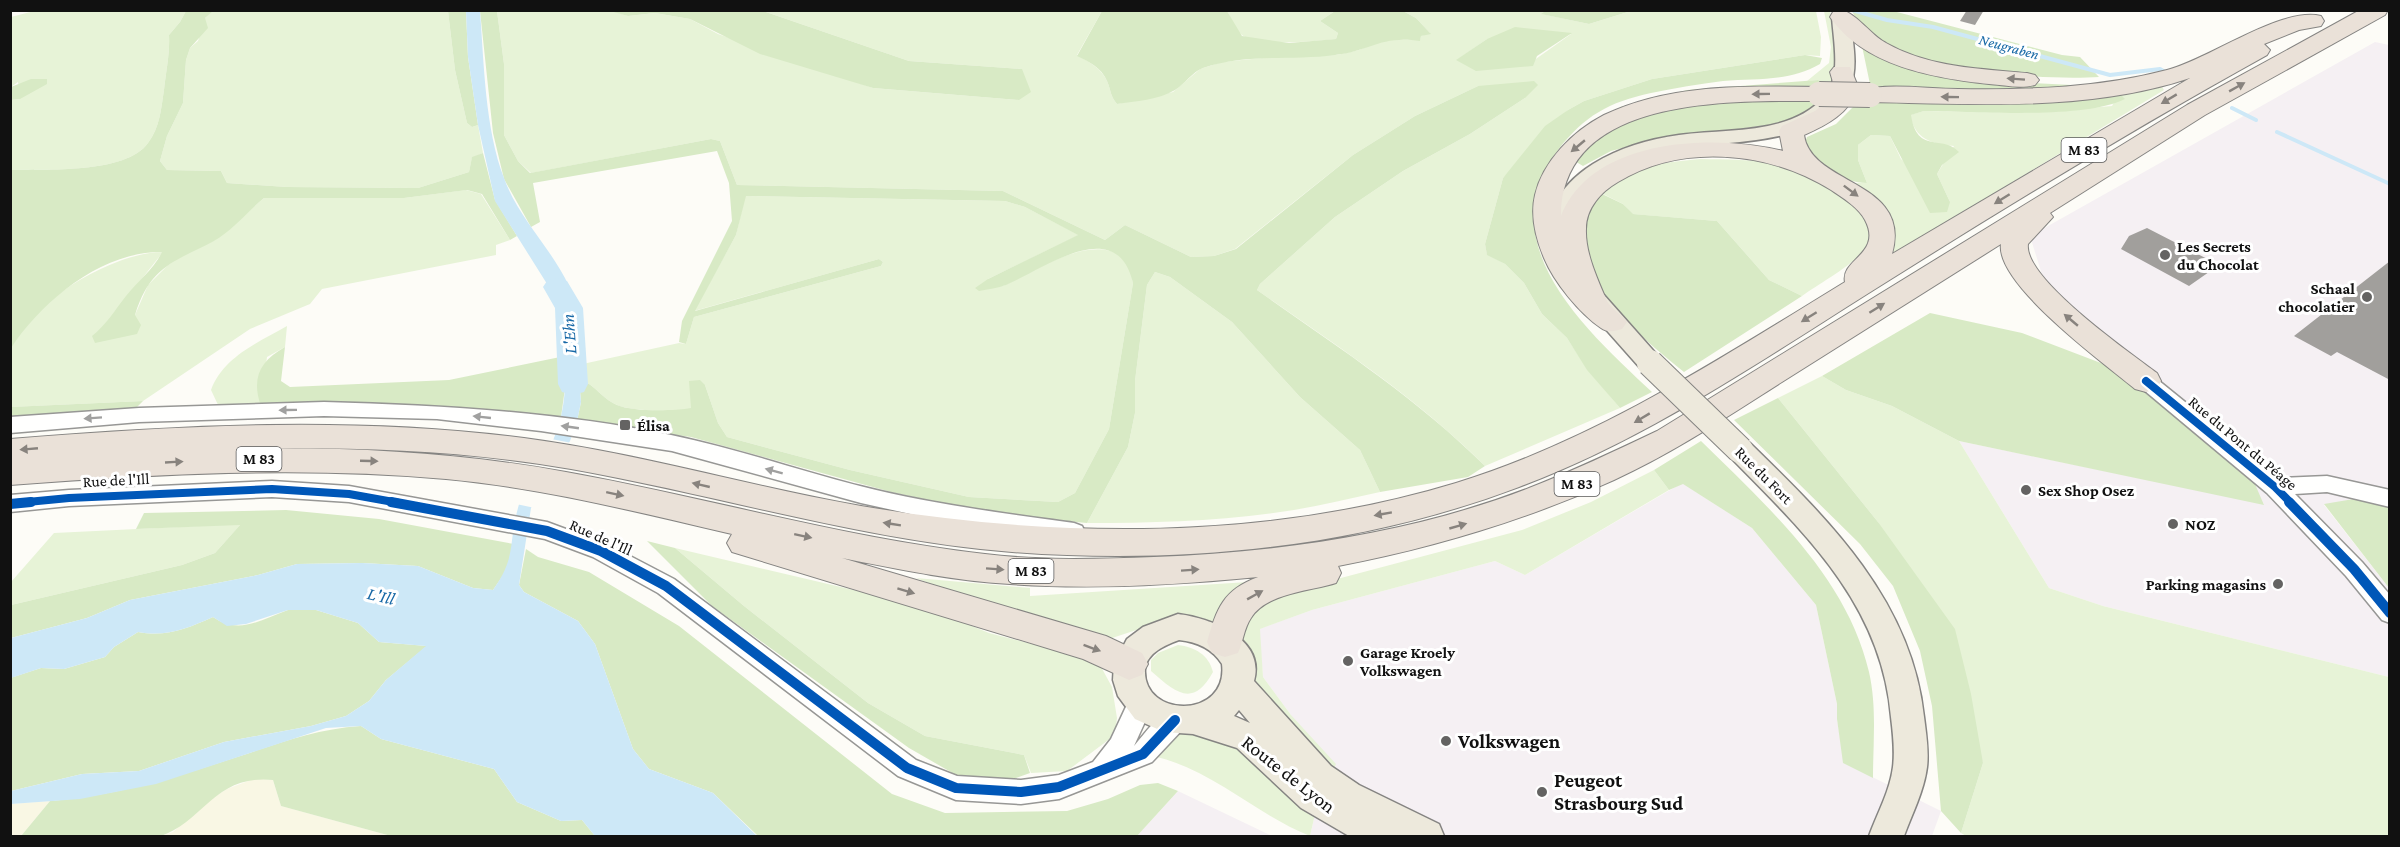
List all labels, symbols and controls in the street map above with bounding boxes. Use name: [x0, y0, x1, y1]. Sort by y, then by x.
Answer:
water label: Neugraben: [1977, 31, 2041, 64]
one-way arrow: [2006, 74, 2025, 83]
one-way arrow: [2229, 82, 2246, 92]
one-way arrow: [1751, 89, 1770, 99]
one-way arrow: [1941, 92, 1960, 102]
one-way arrow: [2161, 94, 2177, 105]
road number: M 83: [2062, 138, 2106, 162]
one-way arrow: [1571, 139, 1586, 152]
one-way arrow: [1843, 185, 1859, 197]
one-way arrow: [1994, 193, 2010, 204]
place label: Les Secrets du Chocolat: [2177, 238, 2259, 273]
marker: Les Secrets du Chocolat: [2158, 248, 2172, 262]
place label: Schaal chocolatier: [2278, 280, 2356, 315]
marker: Schaal chocolatier: [2360, 290, 2374, 304]
one-way arrow: [1869, 302, 1885, 313]
one-way arrow: [1801, 311, 1817, 322]
water label: L'Ehn: [558, 313, 580, 355]
one-way arrow: [2063, 314, 2079, 327]
street label: Rue du Pont du Péage: [2185, 393, 2301, 494]
one-way arrow: [278, 405, 297, 415]
one-way arrow: [473, 412, 492, 422]
one-way arrow: [83, 413, 102, 423]
one-way arrow: [1633, 413, 1650, 423]
place label: Élisa: [637, 417, 670, 434]
marker: Élisa: [618, 418, 632, 432]
one-way arrow: [560, 422, 579, 431]
street label: Rue du Fort: [1732, 443, 1797, 508]
one-way arrow: [20, 444, 39, 454]
road number: M 83: [236, 447, 282, 471]
one-way arrow: [359, 456, 378, 466]
one-way arrow: [164, 457, 183, 466]
one-way arrow: [765, 466, 783, 475]
street label: Rue de l'Ill: [82, 470, 150, 490]
road number: M 83: [1554, 472, 1600, 496]
one-way arrow: [692, 480, 710, 490]
place label: Sex Shop Osez: [2038, 482, 2135, 499]
marker: Sex Shop Osez: [2019, 483, 2033, 497]
one-way arrow: [605, 490, 624, 499]
one-way arrow: [1373, 510, 1392, 519]
street label: Rue de l'Ill: [567, 516, 635, 558]
place label: NOZ: [2185, 516, 2216, 533]
marker: NOZ: [2166, 517, 2180, 531]
one-way arrow: [882, 519, 901, 528]
one-way arrow: [1449, 521, 1467, 530]
one-way arrow: [794, 532, 812, 542]
road number: M 83: [1008, 559, 1054, 583]
one-way arrow: [986, 564, 1005, 573]
one-way arrow: [1181, 566, 1200, 575]
place label: Parking magasins: [2146, 576, 2266, 593]
marker: Parking magasins: [2271, 577, 2285, 591]
water label: L'Ill: [365, 583, 397, 609]
one-way arrow: [897, 587, 915, 596]
one-way arrow: [1247, 590, 1264, 600]
one-way arrow: [1083, 643, 1101, 653]
place label: Garage Kroely Volkswagen: [1359, 644, 1455, 679]
marker: Garage Kroely Volkswagen: [1341, 654, 1355, 668]
place label: Volkswagen: [1457, 730, 1561, 752]
street label: Route de Lyon: [1237, 731, 1340, 818]
marker: Volkswagen: [1439, 734, 1453, 748]
place label: Peugeot Strasbourg Sud: [1554, 769, 1683, 814]
marker: Peugeot Strasbourg Sud: [1535, 785, 1549, 799]

